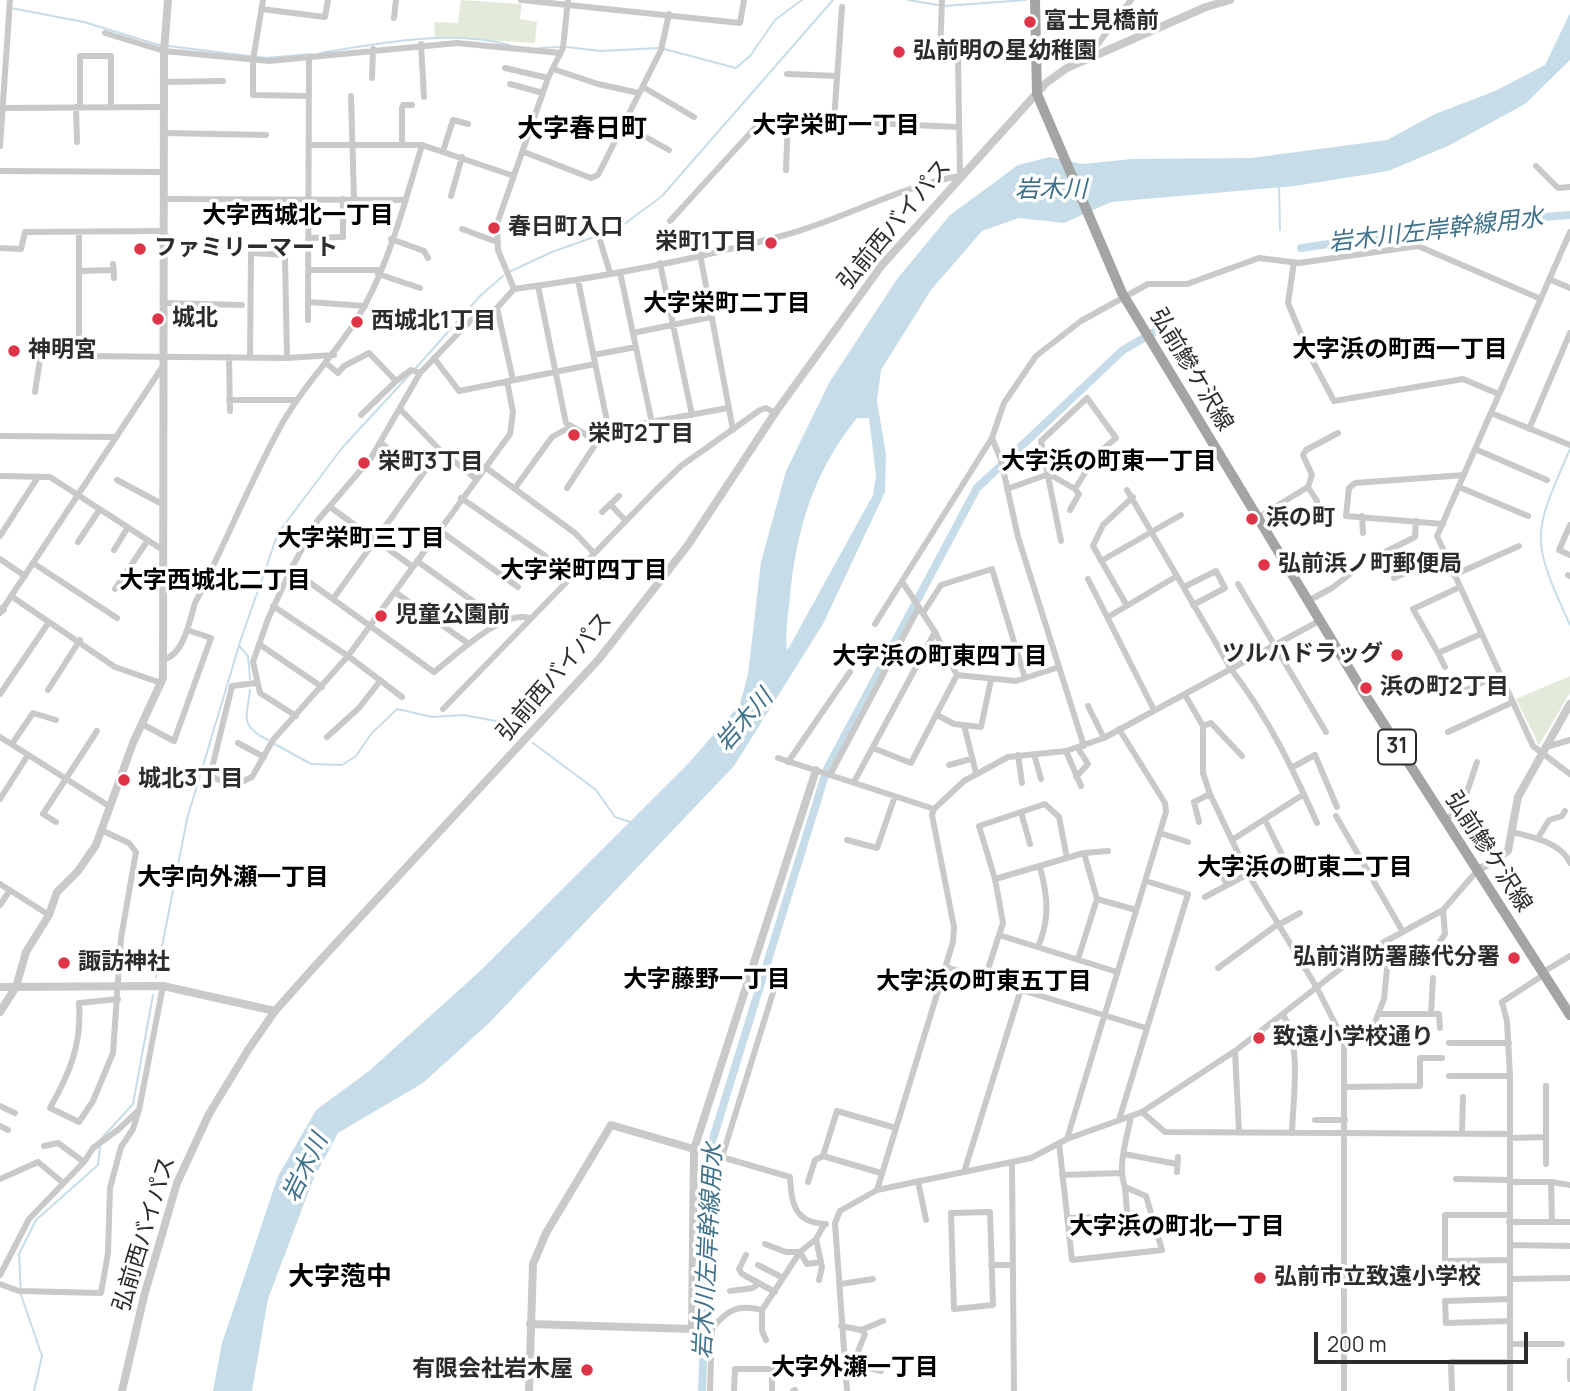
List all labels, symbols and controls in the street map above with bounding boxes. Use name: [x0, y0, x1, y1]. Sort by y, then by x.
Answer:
place label: 富士見橋前: [1044, 8, 1159, 36]
marker: 富士見橋前: [1022, 14, 1038, 30]
place label: 弘前明の星幼稚園: [913, 38, 1097, 66]
marker: 弘前明の星幼稚園: [891, 44, 907, 60]
district label: 大字栄町一丁目: [752, 112, 920, 140]
district label: 大字春日町: [517, 114, 647, 146]
street label: 弘前西バイパス: [833, 154, 957, 296]
water label: 岩木川: [1015, 176, 1087, 204]
district label: 大字西城北一丁目: [202, 202, 394, 230]
water label: 岩木川左岸幹線用水: [1327, 204, 1545, 258]
place label: 春日町入口: [508, 214, 623, 242]
marker: 春日町入口: [486, 220, 502, 236]
place label: 栄町1丁目: [655, 229, 757, 257]
place label: ファミリーマート: [154, 235, 338, 263]
marker: 栄町1丁目: [763, 235, 779, 251]
marker: ファミリーマート: [132, 241, 148, 257]
district label: 大字栄町二丁目: [643, 290, 811, 318]
street label: 弘前鰺ケ沢線: [1144, 304, 1238, 436]
place label: 城北: [172, 305, 218, 333]
place label: 西城北1丁目: [371, 308, 496, 336]
marker: 城北: [150, 311, 166, 327]
marker: 西城北1丁目: [349, 314, 365, 330]
district label: 大字浜の町西一丁目: [1292, 336, 1508, 364]
place label: 神明宮: [28, 337, 97, 365]
marker: 神明宮: [6, 343, 22, 359]
place label: 栄町2丁目: [588, 421, 694, 449]
marker: 栄町2丁目: [566, 427, 582, 443]
district label: 大字浜の町東一丁目: [1001, 448, 1217, 476]
place label: 栄町3丁目: [378, 449, 483, 477]
marker: 栄町3丁目: [356, 455, 372, 471]
place label: 浜の町: [1266, 505, 1335, 533]
marker: 浜の町: [1244, 511, 1260, 527]
district label: 大字栄町三丁目: [277, 525, 445, 553]
place label: 弘前浜ノ町郵便局: [1278, 551, 1462, 579]
district label: 大字栄町四丁目: [500, 557, 668, 585]
marker: 弘前浜ノ町郵便局: [1256, 557, 1272, 573]
district label: 大字西城北二丁目: [119, 567, 311, 595]
place label: 児童公園前: [395, 602, 510, 630]
street label: 弘前西バイパス: [492, 607, 618, 747]
marker: 児童公園前: [373, 608, 389, 624]
place label: ツルハドラッグ: [1222, 641, 1383, 669]
district label: 大字浜の町東四丁目: [832, 643, 1048, 671]
marker: ツルハドラッグ: [1389, 647, 1405, 663]
place label: 浜の町2丁目: [1380, 674, 1509, 702]
marker: 浜の町2丁目: [1358, 680, 1374, 696]
water label: 岩木川: [711, 684, 779, 758]
road number: 31: [1378, 730, 1416, 764]
place label: 城北3丁目: [138, 766, 243, 794]
marker: 城北3丁目: [116, 772, 132, 788]
street label: 弘前鰺ケ沢線: [1439, 787, 1537, 917]
district label: 大字浜の町東二丁目: [1197, 854, 1413, 882]
district label: 大字向外瀬一丁目: [137, 864, 329, 892]
place label: 弘前消防署藤代分署: [1293, 944, 1500, 972]
place label: 諏訪神社: [78, 949, 170, 977]
marker: 弘前消防署藤代分署: [1506, 950, 1522, 966]
marker: 諏訪神社: [56, 955, 72, 971]
district label: 大字藤野一丁目: [623, 966, 791, 994]
district label: 大字浜の町東五丁目: [876, 968, 1092, 996]
place label: 致遠小学校通り: [1273, 1024, 1434, 1052]
marker: 致遠小学校通り: [1251, 1030, 1267, 1046]
water label: 岩木川: [277, 1129, 335, 1207]
water label: 岩木川左岸幹線用水: [689, 1142, 729, 1360]
street label: 弘前西バイパス: [108, 1153, 182, 1315]
district label: 大字浜の町北一丁目: [1069, 1213, 1285, 1241]
district label: 大字萢中: [288, 1262, 392, 1294]
place label: 弘前市立致遠小学校: [1274, 1264, 1481, 1292]
marker: 弘前市立致遠小学校: [1252, 1270, 1268, 1286]
scale bar: [1318, 1318, 1532, 1362]
text: 200 m: [1327, 1330, 1387, 1358]
district label: 大字外瀬一丁目: [771, 1354, 939, 1382]
place label: 有限会社岩木屋: [412, 1356, 573, 1384]
marker: 有限会社岩木屋: [579, 1362, 595, 1378]

